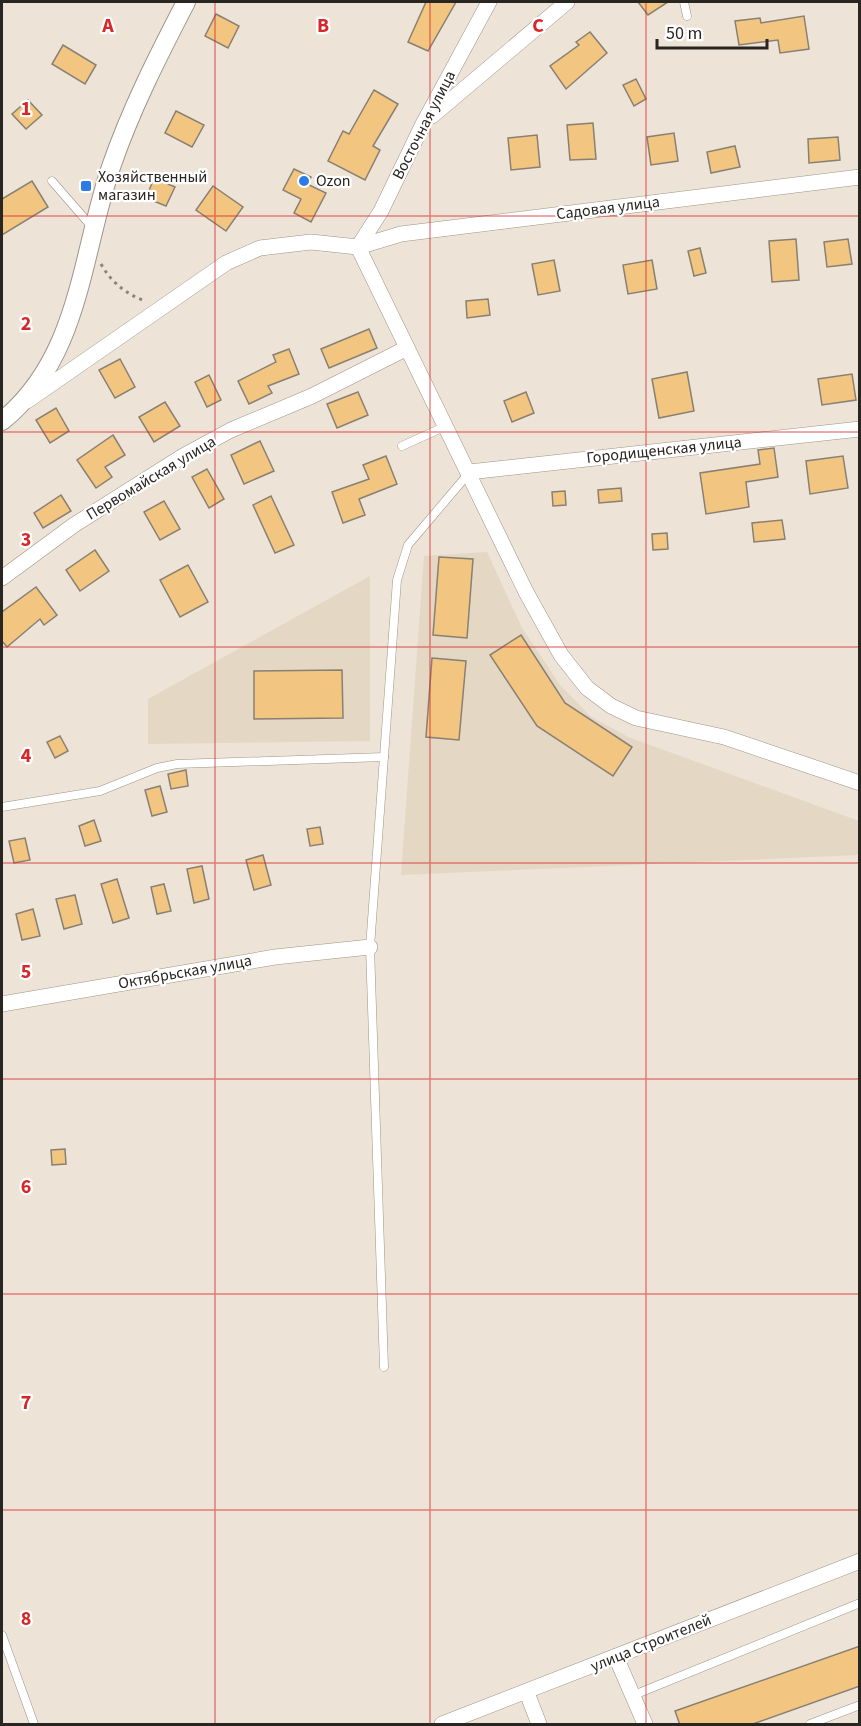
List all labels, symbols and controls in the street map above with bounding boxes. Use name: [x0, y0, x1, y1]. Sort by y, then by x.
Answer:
text: A: [101, 12, 114, 40]
text: B: [317, 12, 329, 40]
text: C: [532, 12, 544, 40]
scale bar: [657, 12, 766, 50]
text: 50 m: [666, 21, 702, 46]
street label: Восточная улица: [387, 67, 461, 183]
text: 1: [21, 95, 31, 123]
place label: Хозяйственный магазин: [98, 166, 207, 206]
place label: Ozon: [316, 170, 351, 192]
marker: Ozon: [297, 174, 311, 188]
marker: Хозяйственный магазин: [79, 179, 93, 193]
street label: Садовая улица: [555, 191, 661, 225]
text: 2: [21, 310, 31, 338]
street label: Первомайская улица: [82, 431, 220, 525]
street label: Городищенская улица: [585, 431, 743, 469]
text: 3: [21, 526, 31, 554]
text: 4: [21, 742, 32, 770]
street label: Октябрьская улица: [116, 949, 254, 995]
text: 5: [21, 958, 31, 986]
text: 6: [21, 1173, 31, 1201]
text: 7: [21, 1389, 31, 1417]
text: 8: [21, 1605, 31, 1633]
street label: улица Строителей: [587, 1609, 715, 1677]

